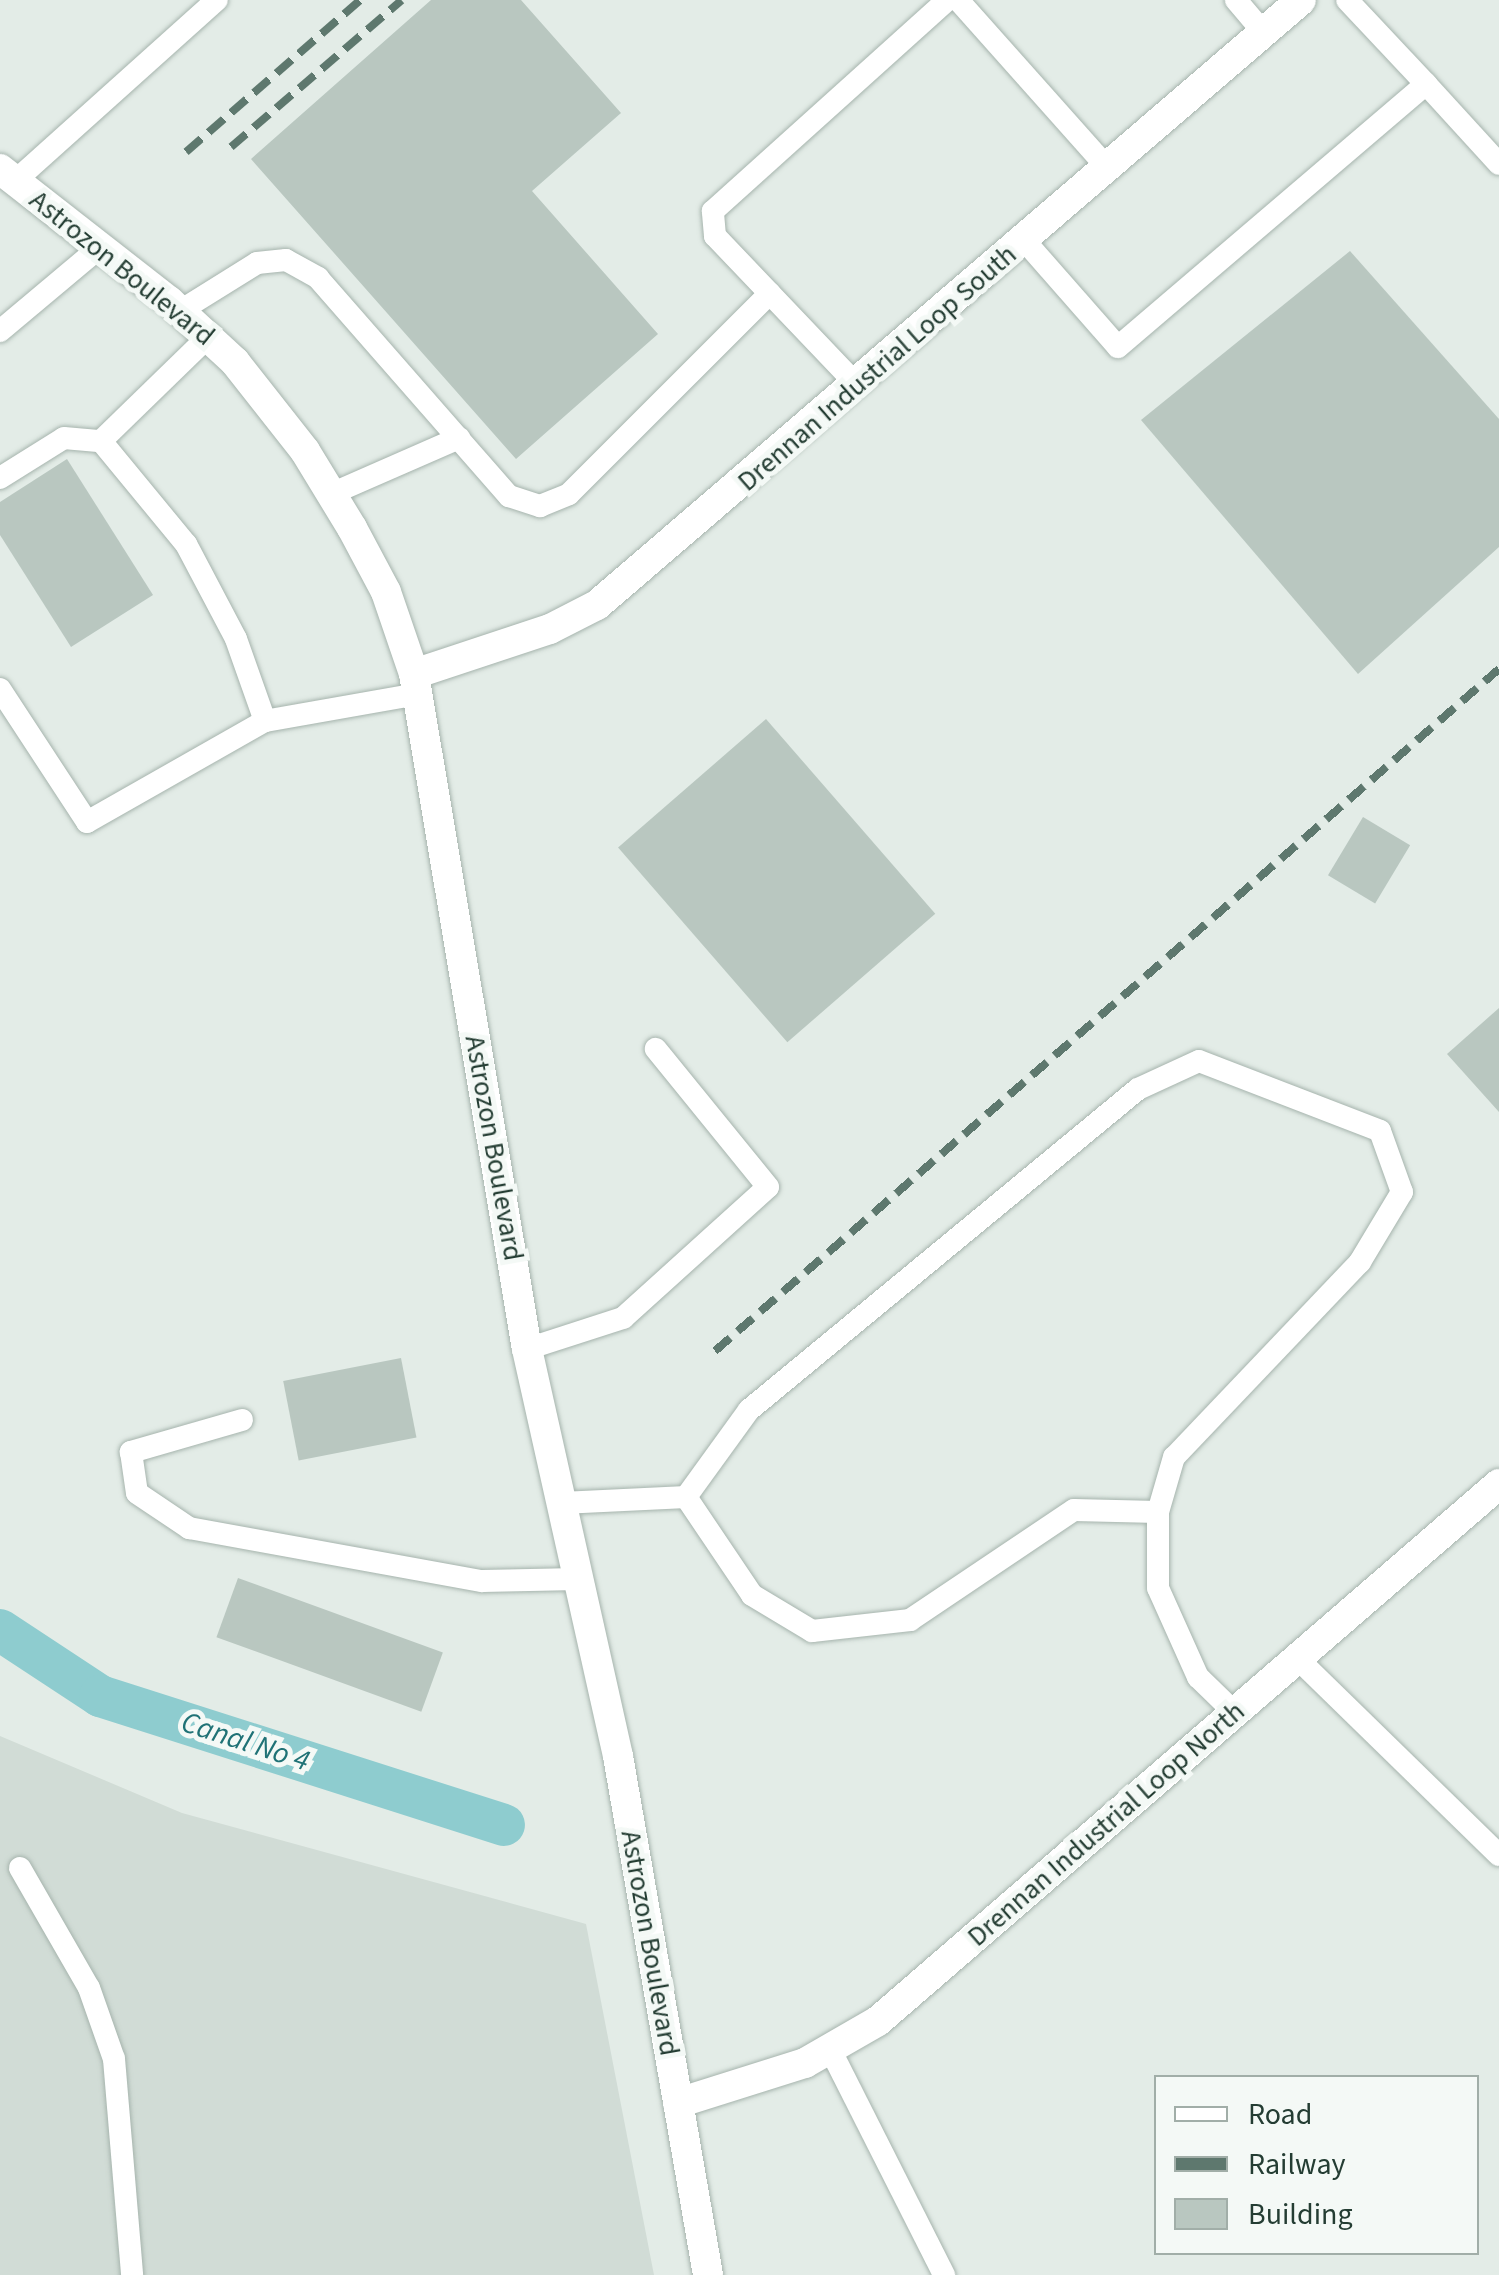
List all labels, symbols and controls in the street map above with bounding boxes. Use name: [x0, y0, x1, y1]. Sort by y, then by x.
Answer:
street label: Astrozon Boulevard: [23, 183, 221, 353]
street label: Drennan Industrial Loop South: [731, 238, 1023, 498]
street label: Astrozon Boulevard: [458, 1033, 530, 1263]
street label: Drennan Industrial Loop North: [961, 1694, 1251, 1954]
water label: Canal No 4: [177, 1704, 313, 1780]
street label: Astrozon Boulevard: [614, 1828, 686, 2058]
legend: [1154, 2075, 1479, 2255]
text: Road: [1248, 2093, 1312, 2136]
text: Railway: [1248, 2143, 1346, 2186]
text: Building: [1248, 2193, 1353, 2236]

